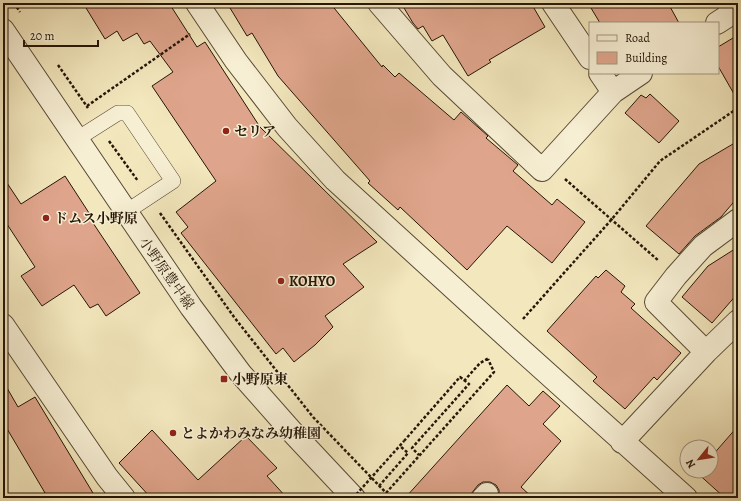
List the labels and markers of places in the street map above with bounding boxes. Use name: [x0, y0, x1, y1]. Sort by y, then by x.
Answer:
place label: セリア: [234, 122, 276, 141]
marker: セリア: [221, 126, 231, 136]
place label: ドムス小野原: [54, 209, 138, 228]
marker: ドムス小野原: [41, 213, 51, 223]
place label: KOHYO: [289, 272, 336, 291]
marker: KOHYO: [276, 276, 286, 286]
place label: 小野原東: [232, 370, 288, 389]
marker: 小野原東: [219, 374, 229, 384]
place label: とよかわみなみ幼稚園: [181, 424, 321, 443]
marker: とよかわみなみ幼稚園: [168, 428, 178, 438]

